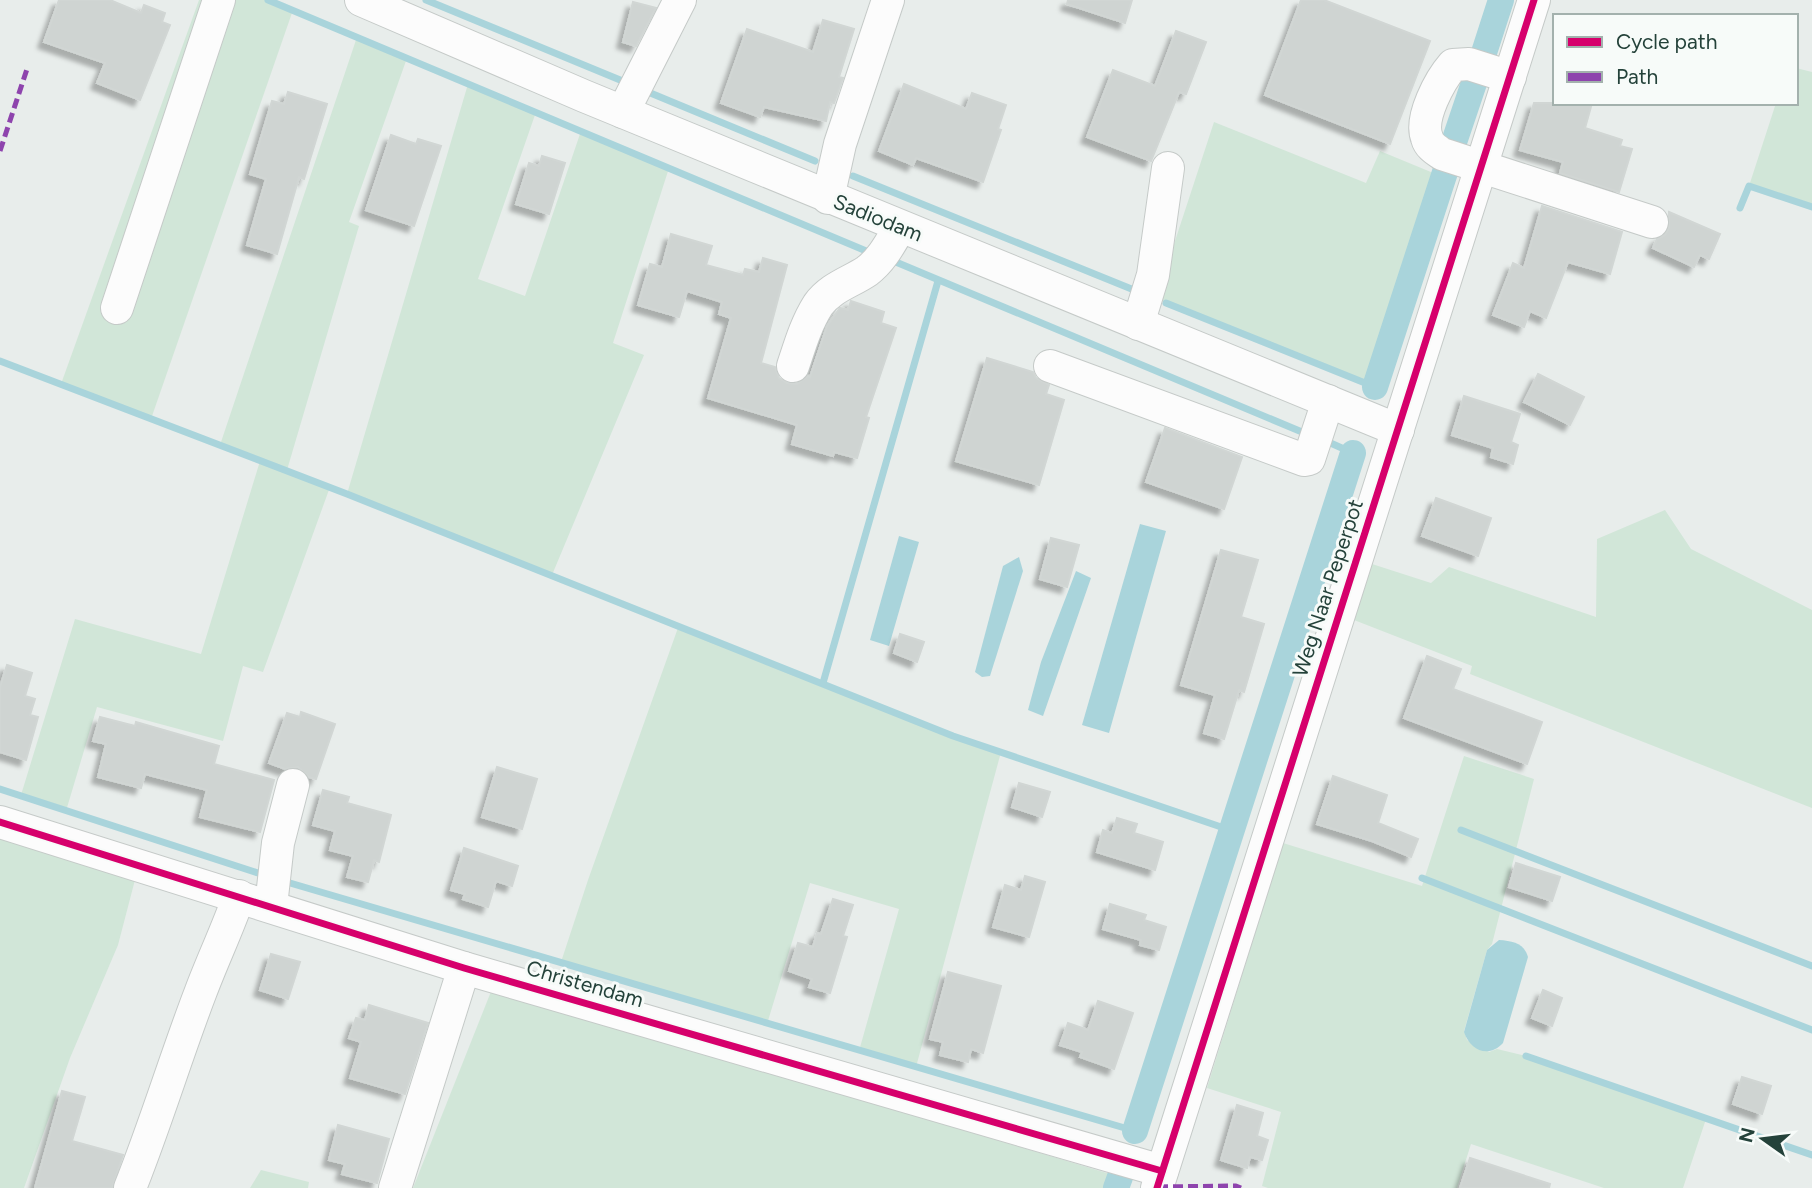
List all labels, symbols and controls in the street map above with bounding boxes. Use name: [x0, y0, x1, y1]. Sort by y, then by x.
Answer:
legend: [1553, 14, 1798, 105]
text: Cycle path: [1616, 29, 1717, 54]
text: Path: [1616, 64, 1658, 89]
street label: Sadiodam: [830, 188, 926, 247]
street label: Weg Naar Peperpot: [1287, 496, 1368, 680]
street label: Christendam: [524, 955, 647, 1012]
north arrow: [1728, 1104, 1798, 1174]
text: N: [1734, 1125, 1760, 1145]

